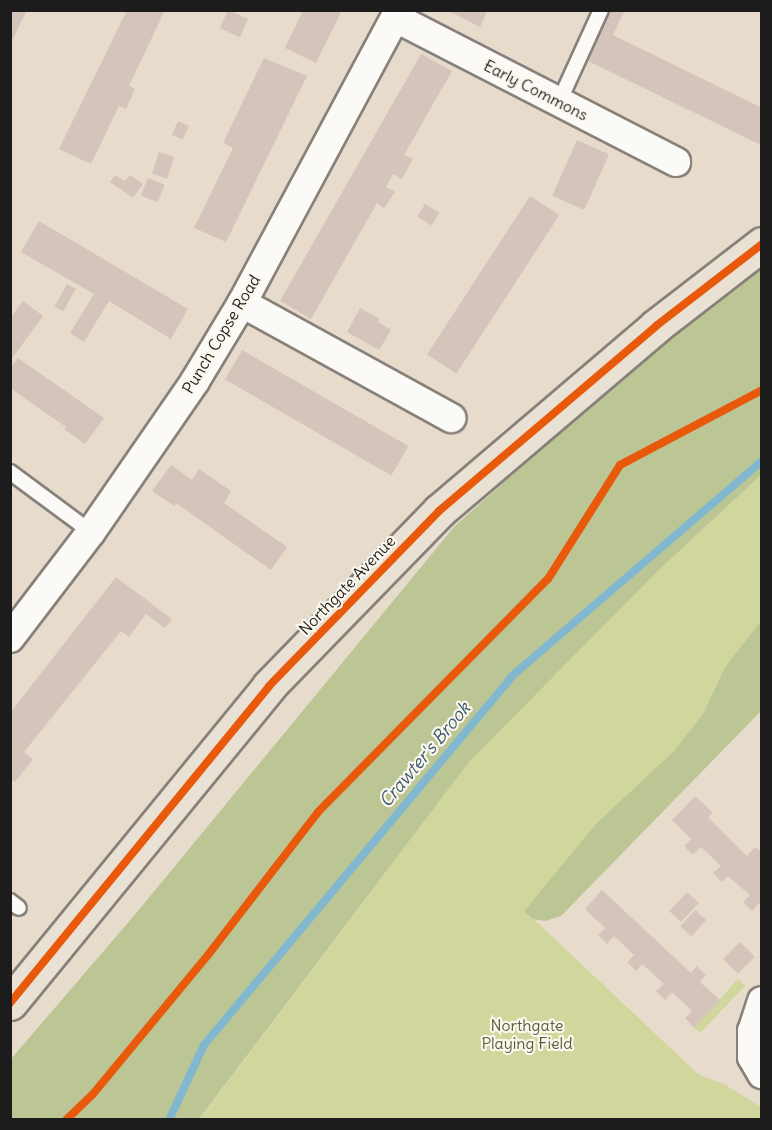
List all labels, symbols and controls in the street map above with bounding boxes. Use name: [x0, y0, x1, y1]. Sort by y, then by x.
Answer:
street label: Early Commons: [481, 56, 591, 124]
street label: Punch Copse Road: [178, 271, 264, 397]
street label: Northgate Avenue: [295, 531, 399, 639]
water label: Crawter's Brook: [375, 698, 475, 812]
park label: Northgate Playing Field: [481, 1015, 573, 1053]

